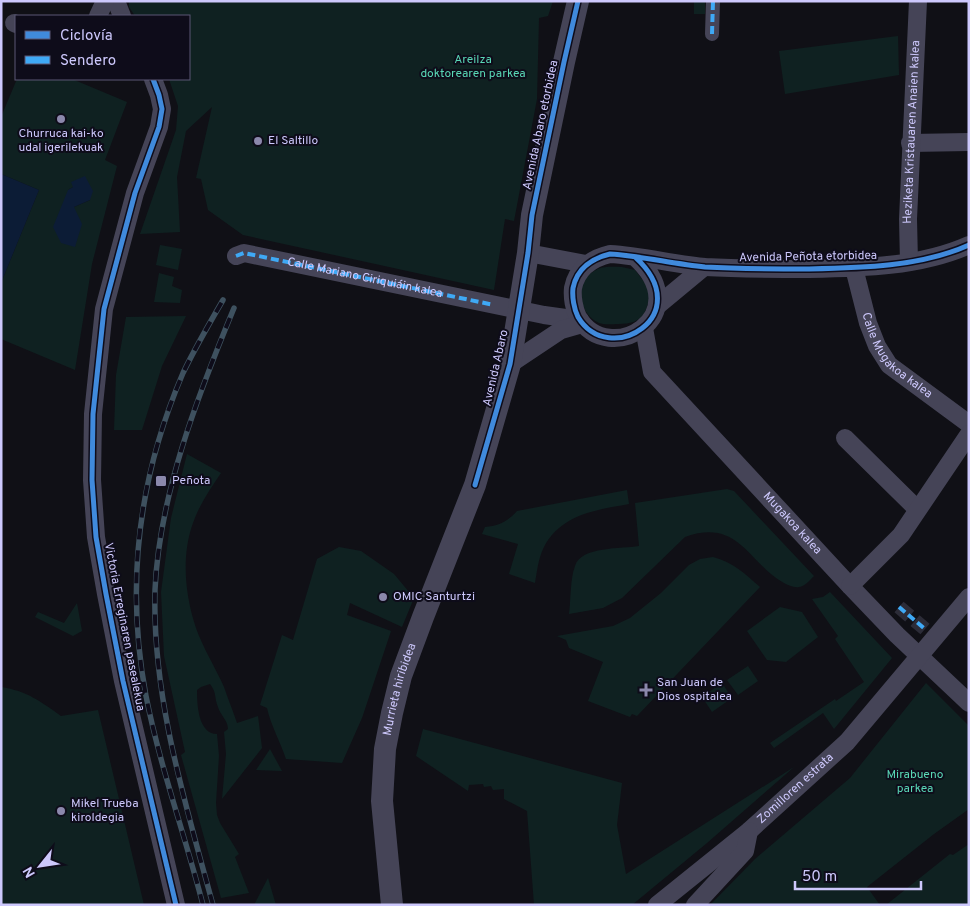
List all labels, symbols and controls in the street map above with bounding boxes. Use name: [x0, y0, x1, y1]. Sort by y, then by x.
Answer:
legend: [15, 15, 190, 80]
text: Ciclovía: [60, 27, 113, 46]
street label: Heziketa Kristauaren Anaien kalea: [900, 40, 924, 224]
text: Sendero: [60, 52, 116, 71]
park label: Areilza doktorearen parkea: [420, 52, 526, 82]
street label: Avenida Abaro etorbidea: [519, 59, 563, 191]
marker: Churruca kai-ko udal igerilekuak: [55, 113, 67, 125]
place label: Churruca kai-ko udal igerilekuak: [18, 126, 104, 156]
place label: El Saltillo: [268, 133, 318, 149]
marker: El Saltillo: [252, 135, 264, 147]
street label: Avenida Peñota etorbidea: [739, 248, 877, 266]
street label: Calle Mariano Ciriquiáin kalea: [286, 254, 444, 302]
street label: Calle Mugakoa kalea: [858, 311, 935, 402]
street label: Avenida Abaro: [479, 328, 513, 408]
place label: Peñota: [172, 473, 210, 489]
marker: Peñota: [154, 474, 168, 488]
street label: Mugakoa kalea: [759, 489, 825, 558]
street label: Victoria Erreginaren pasealekua: [100, 541, 148, 713]
place label: OMIC Santurtzi: [393, 589, 475, 605]
marker: OMIC Santurtzi: [377, 591, 389, 603]
street label: Murrieta hiribidea: [380, 641, 421, 737]
place label: San Juan de Dios ospitalea: [657, 675, 732, 705]
marker: San Juan de Dios ospitalea: [639, 683, 653, 697]
street label: Zomilloren estrata: [754, 750, 837, 828]
park label: Mirabueno parkea: [886, 767, 944, 797]
place label: Mikel Trueba kiroldegia: [71, 796, 139, 826]
marker: Mikel Trueba kiroldegia: [55, 805, 67, 817]
north arrow: [15, 841, 65, 891]
scale bar: [795, 858, 921, 890]
text: N: [20, 863, 40, 880]
text: 50 m: [802, 868, 837, 887]

